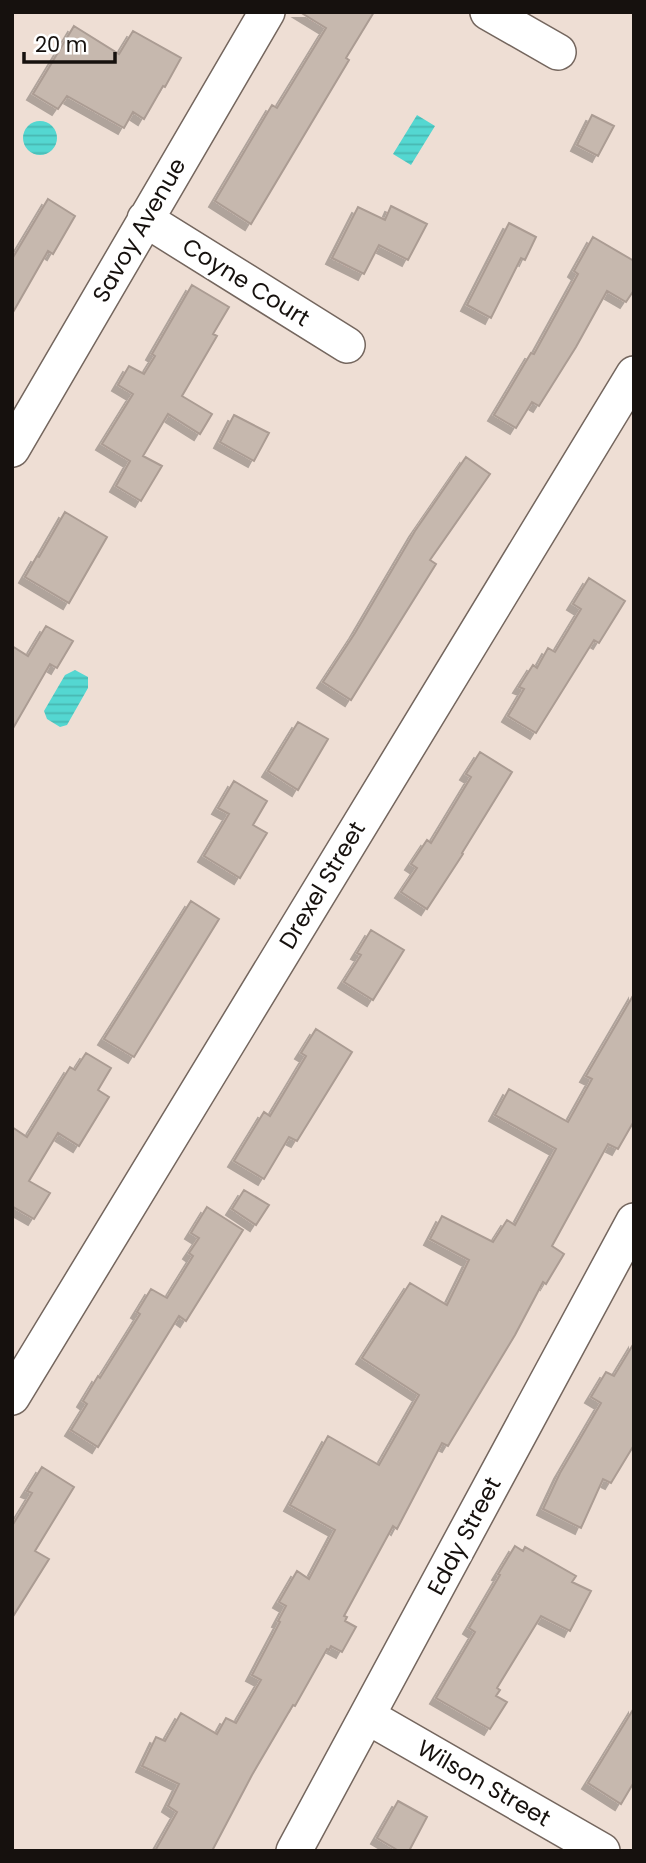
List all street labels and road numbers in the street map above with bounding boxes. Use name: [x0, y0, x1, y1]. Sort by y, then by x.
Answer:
street label: Savoy Avenue: [85, 152, 193, 308]
street label: Coyne Court: [176, 230, 316, 334]
street label: Drexel Street: [271, 815, 373, 955]
street label: Eddy Street: [420, 1471, 508, 1601]
street label: Wilson Street: [412, 1732, 556, 1834]

